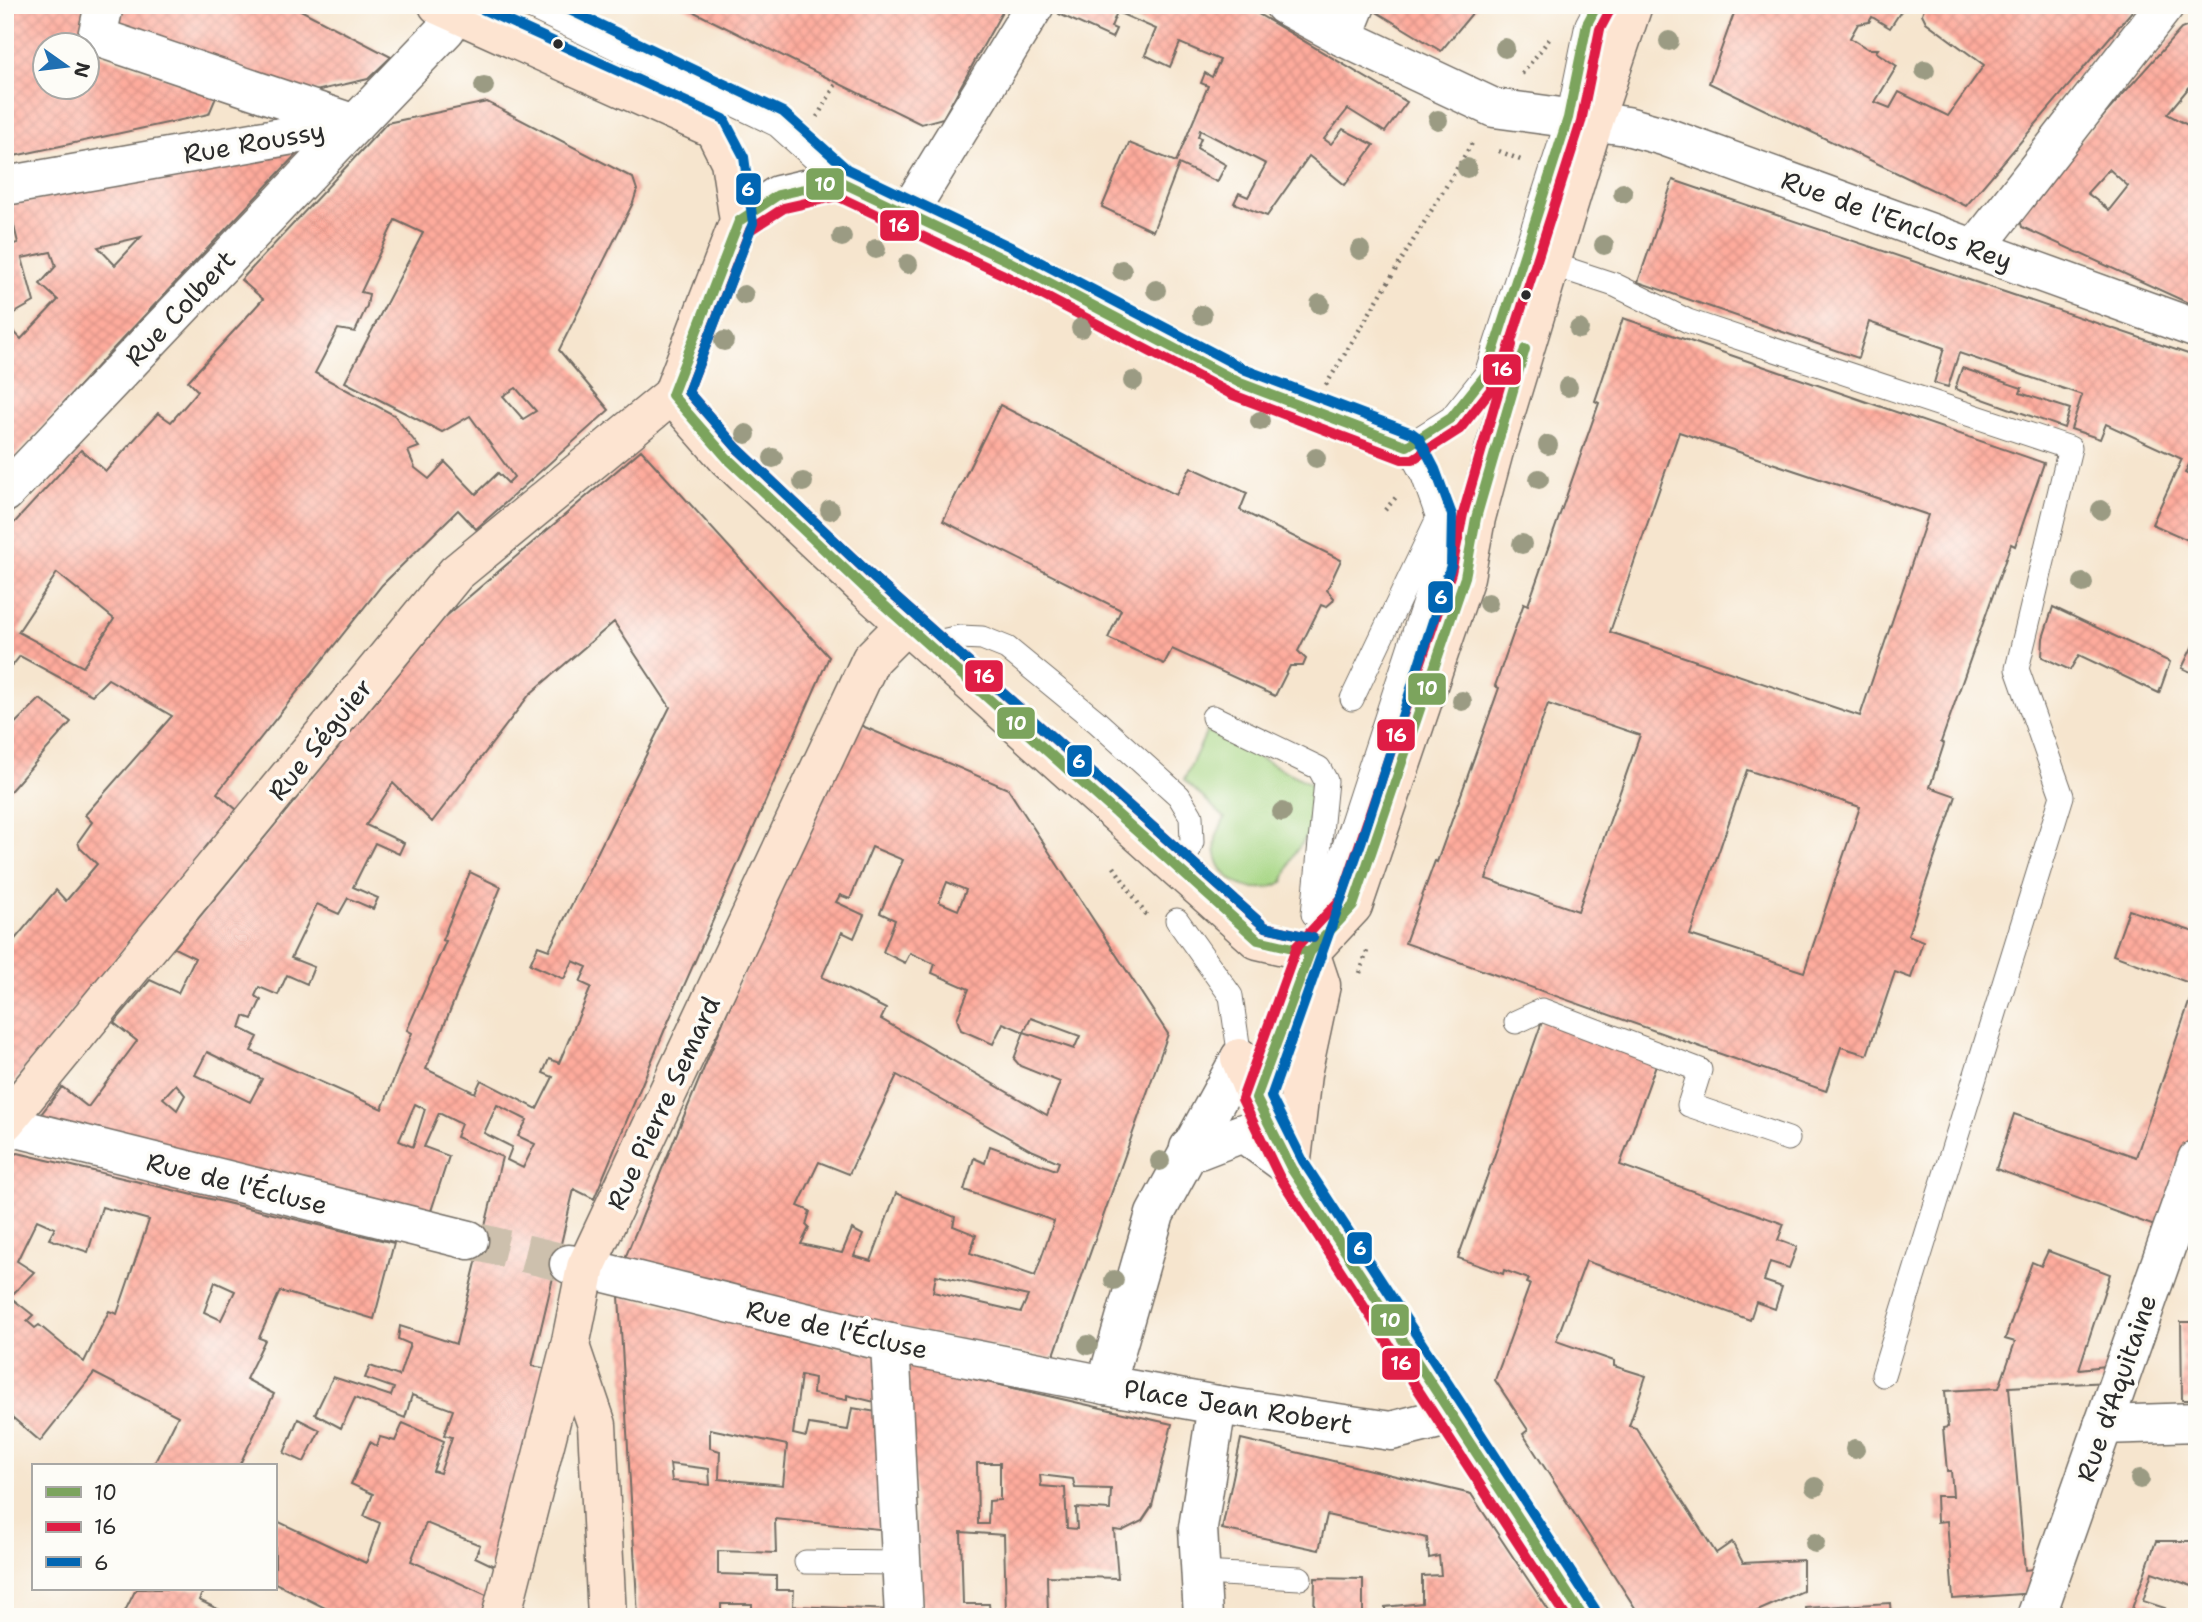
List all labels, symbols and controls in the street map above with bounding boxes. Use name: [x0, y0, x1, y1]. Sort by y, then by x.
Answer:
north arrow: [32, 32, 102, 102]
unlabelled marker: [551, 37, 565, 51]
text: N: [68, 60, 96, 80]
street label: Rue Roussy: [181, 112, 327, 172]
street label: Rue de l'Enclos Rey: [1777, 162, 2017, 278]
line badge: 10: [805, 167, 845, 201]
line badge: 6: [735, 172, 762, 206]
text: 10: [814, 172, 836, 197]
text: 6: [741, 177, 755, 202]
line badge: 16: [879, 209, 920, 242]
text: 16: [888, 213, 910, 238]
street label: Rue Colbert: [117, 242, 243, 374]
unlabelled marker: [1519, 288, 1533, 302]
line badge: 16: [1482, 353, 1522, 386]
text: 16: [1491, 357, 1513, 382]
line badge: 6: [1427, 580, 1454, 614]
text: 6: [1434, 585, 1448, 610]
line badge: 16: [964, 659, 1004, 693]
text: 16: [973, 664, 995, 689]
street label: Rue Séguier: [260, 670, 380, 808]
line badge: 10: [1407, 672, 1447, 706]
text: 10: [1416, 676, 1438, 701]
line badge: 10: [996, 706, 1036, 740]
text: 10: [1005, 711, 1027, 736]
line badge: 16: [1376, 718, 1416, 752]
text: 16: [1385, 723, 1407, 748]
line badge: 6: [1066, 744, 1093, 778]
text: 6: [1072, 749, 1086, 774]
street label: Rue Pierre Semard: [598, 990, 728, 1216]
street label: Rue de l'Écluse: [143, 1144, 331, 1222]
line badge: 6: [1346, 1231, 1373, 1265]
text: 6: [1353, 1236, 1367, 1261]
street label: Rue d'Aquitaine: [2068, 1290, 2164, 1486]
street label: Rue de l'Écluse: [743, 1291, 931, 1367]
line badge: 10: [1370, 1303, 1410, 1337]
text: 10: [1379, 1308, 1401, 1333]
line badge: 16: [1381, 1347, 1421, 1381]
text: 16: [1390, 1351, 1412, 1376]
street label: Place Jean Robert: [1121, 1371, 1355, 1441]
legend: [32, 1464, 276, 1590]
text: 10: [94, 1479, 117, 1507]
text: 16: [94, 1513, 117, 1541]
text: 6: [94, 1549, 109, 1577]

